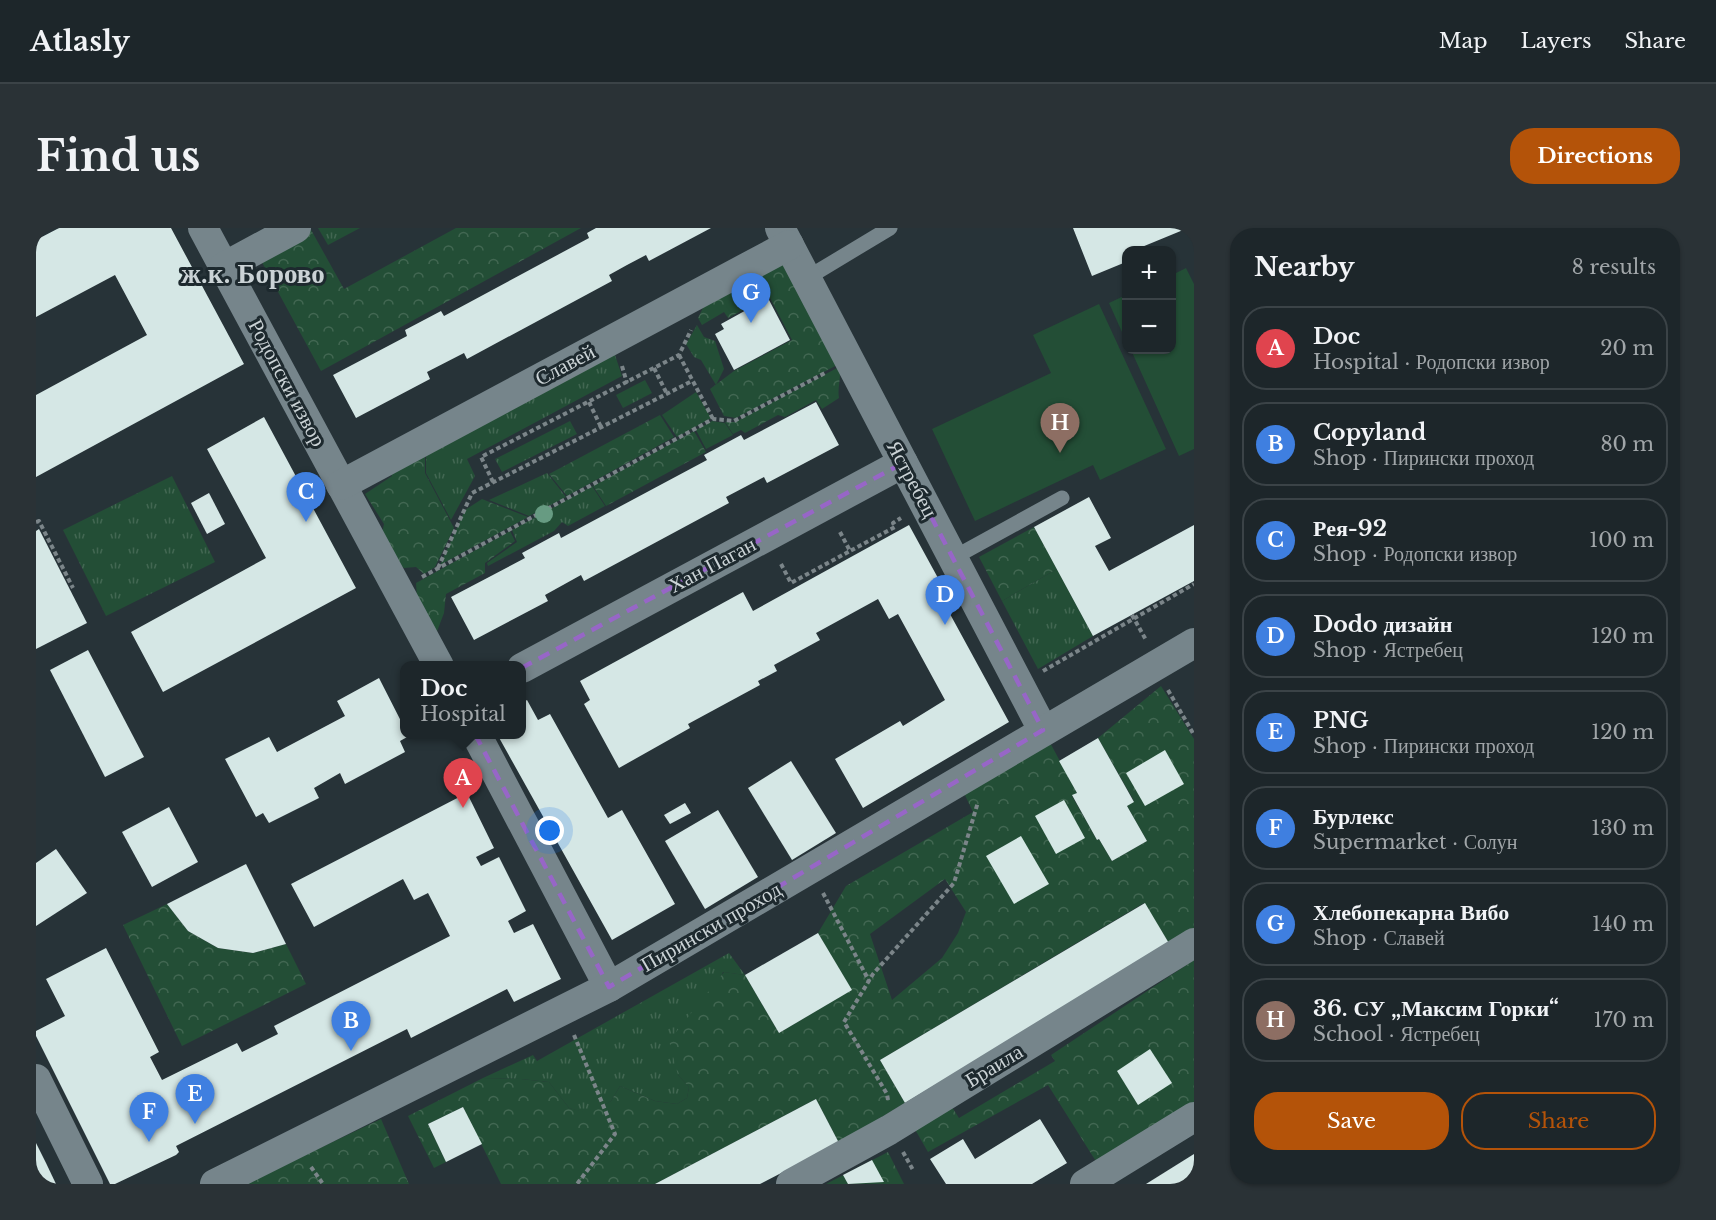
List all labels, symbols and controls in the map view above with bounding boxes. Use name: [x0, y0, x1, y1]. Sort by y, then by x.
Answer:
text: Atlasly: [30, 24, 130, 59]
text: Map: [1439, 28, 1488, 54]
text: Layers: [1521, 28, 1592, 54]
text: Share: [1625, 28, 1686, 54]
button: Directions: [1510, 128, 1680, 184]
text: Find us: [36, 130, 200, 182]
map controls: [1122, 246, 1176, 354]
button: +: [1122, 246, 1176, 300]
text: Nearby: [1254, 251, 1355, 283]
text: 8 results: [1572, 255, 1656, 279]
district label: ж.к. Борово: [181, 257, 325, 290]
pin: G: [732, 274, 770, 323]
button: −: [1122, 300, 1176, 354]
street label: Родопски извор: [243, 315, 331, 451]
text: Doc: [1313, 323, 1360, 350]
text: A: [1267, 336, 1284, 360]
text: 20 m: [1600, 336, 1654, 360]
street label: Славей: [531, 338, 599, 392]
text: Hospital · Родопски извор: [1313, 350, 1550, 374]
pin: H: [1040, 404, 1080, 453]
text: Copyland: [1313, 419, 1426, 446]
text: B: [1268, 432, 1283, 456]
text: 80 m: [1600, 432, 1654, 456]
street label: Ястребец: [881, 436, 943, 522]
text: Shop · Пирински проход: [1313, 446, 1534, 470]
pin: C: [286, 472, 326, 522]
text: Рея-92: [1313, 515, 1387, 542]
text: C: [1267, 528, 1284, 552]
text: 100 m: [1589, 528, 1654, 552]
street label: Хан Паган: [664, 531, 760, 599]
text: Shop · Родопски извор: [1313, 542, 1517, 566]
pin: D: [926, 576, 964, 625]
text: Dodo дизайн: [1313, 611, 1452, 638]
text: D: [1266, 624, 1285, 648]
text: 120 m: [1591, 624, 1654, 648]
text: Shop · Ястребец: [1313, 638, 1463, 662]
popup: [400, 661, 526, 739]
text: Doc: [420, 675, 467, 702]
text: Hospital: [420, 702, 506, 726]
text: PNG: [1313, 707, 1368, 734]
text: E: [1268, 720, 1283, 744]
text: 120 m: [1591, 720, 1654, 744]
text: Shop · Пирински проход: [1313, 734, 1534, 758]
pin: A: [444, 758, 482, 808]
text: Бурлекс: [1313, 803, 1394, 830]
your location: [535, 816, 564, 845]
text: F: [1269, 816, 1282, 840]
text: 130 m: [1591, 816, 1654, 840]
text: Supermarket · Солун: [1313, 830, 1518, 854]
street label: Пирински проход: [636, 876, 786, 978]
text: Хлебопекарна Вибо: [1313, 899, 1509, 926]
text: G: [1267, 912, 1284, 936]
text: 140 m: [1592, 912, 1654, 936]
text: Shop · Славей: [1313, 926, 1445, 950]
text: 36. СУ „Максим Горки“: [1313, 995, 1559, 1022]
pin: B: [332, 1002, 370, 1051]
text: H: [1266, 1008, 1285, 1032]
text: 170 m: [1594, 1008, 1654, 1032]
text: School · Ястребец: [1313, 1022, 1480, 1046]
street label: Браила: [960, 1038, 1028, 1093]
pin: E: [176, 1074, 214, 1124]
pin: F: [130, 1092, 168, 1142]
button: Save: [1254, 1092, 1449, 1150]
button: Share: [1461, 1092, 1656, 1150]

